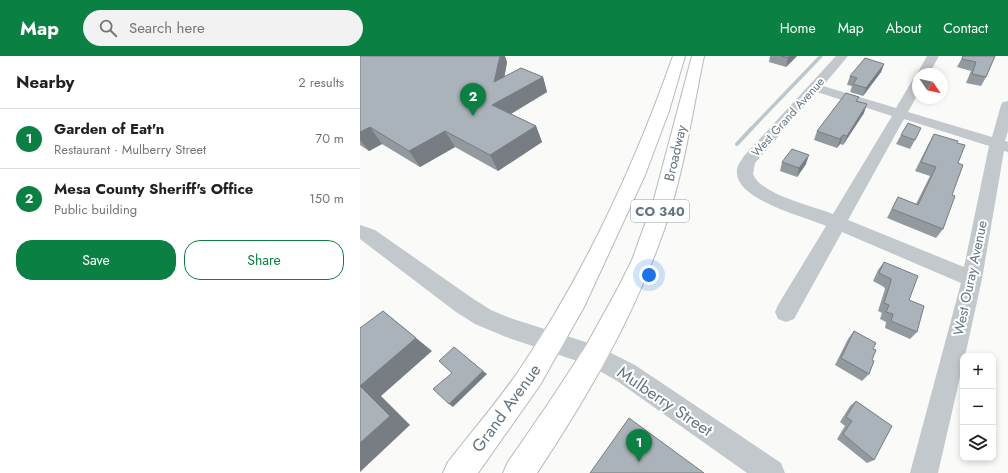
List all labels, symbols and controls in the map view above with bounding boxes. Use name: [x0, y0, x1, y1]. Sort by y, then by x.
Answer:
search box: [83, 10, 363, 46]
text: Map: [20, 15, 59, 42]
icon: search: [97, 17, 119, 39]
text: Search here: [129, 17, 205, 39]
text: Home: [780, 18, 816, 38]
text: Map: [838, 18, 864, 38]
text: About: [886, 18, 921, 38]
text: Contact: [943, 18, 988, 38]
north arrow: [912, 68, 948, 104]
text: Nearby: [16, 70, 74, 94]
text: 2 results: [298, 73, 344, 92]
street label: West Grand Avenue: [747, 73, 829, 161]
pin: 2: [460, 83, 486, 116]
text: Garden of Eat'n: [54, 118, 164, 140]
street label: Broadway: [659, 122, 691, 183]
text: 1: [26, 129, 32, 148]
text: 70 m: [315, 129, 344, 148]
text: Restaurant · Mulberry Street: [54, 140, 206, 159]
text: Mesa County Sheriff's Office: [54, 178, 253, 200]
text: 2: [25, 189, 33, 208]
text: 150 m: [309, 189, 344, 208]
text: Public building: [54, 200, 137, 219]
road number: CO 340: [631, 200, 689, 222]
street label: West Ouray Avenue: [948, 219, 992, 337]
button: Save: [16, 240, 176, 280]
button: Share: [184, 240, 344, 280]
your location: [639, 265, 659, 285]
map controls: [960, 353, 996, 461]
button: +: [960, 353, 996, 389]
street label: Grand Avenue: [466, 359, 546, 457]
street label: Mulberry Street: [613, 360, 717, 442]
button: −: [960, 389, 996, 425]
button: layers: [960, 425, 996, 461]
pin: 1: [626, 429, 652, 462]

